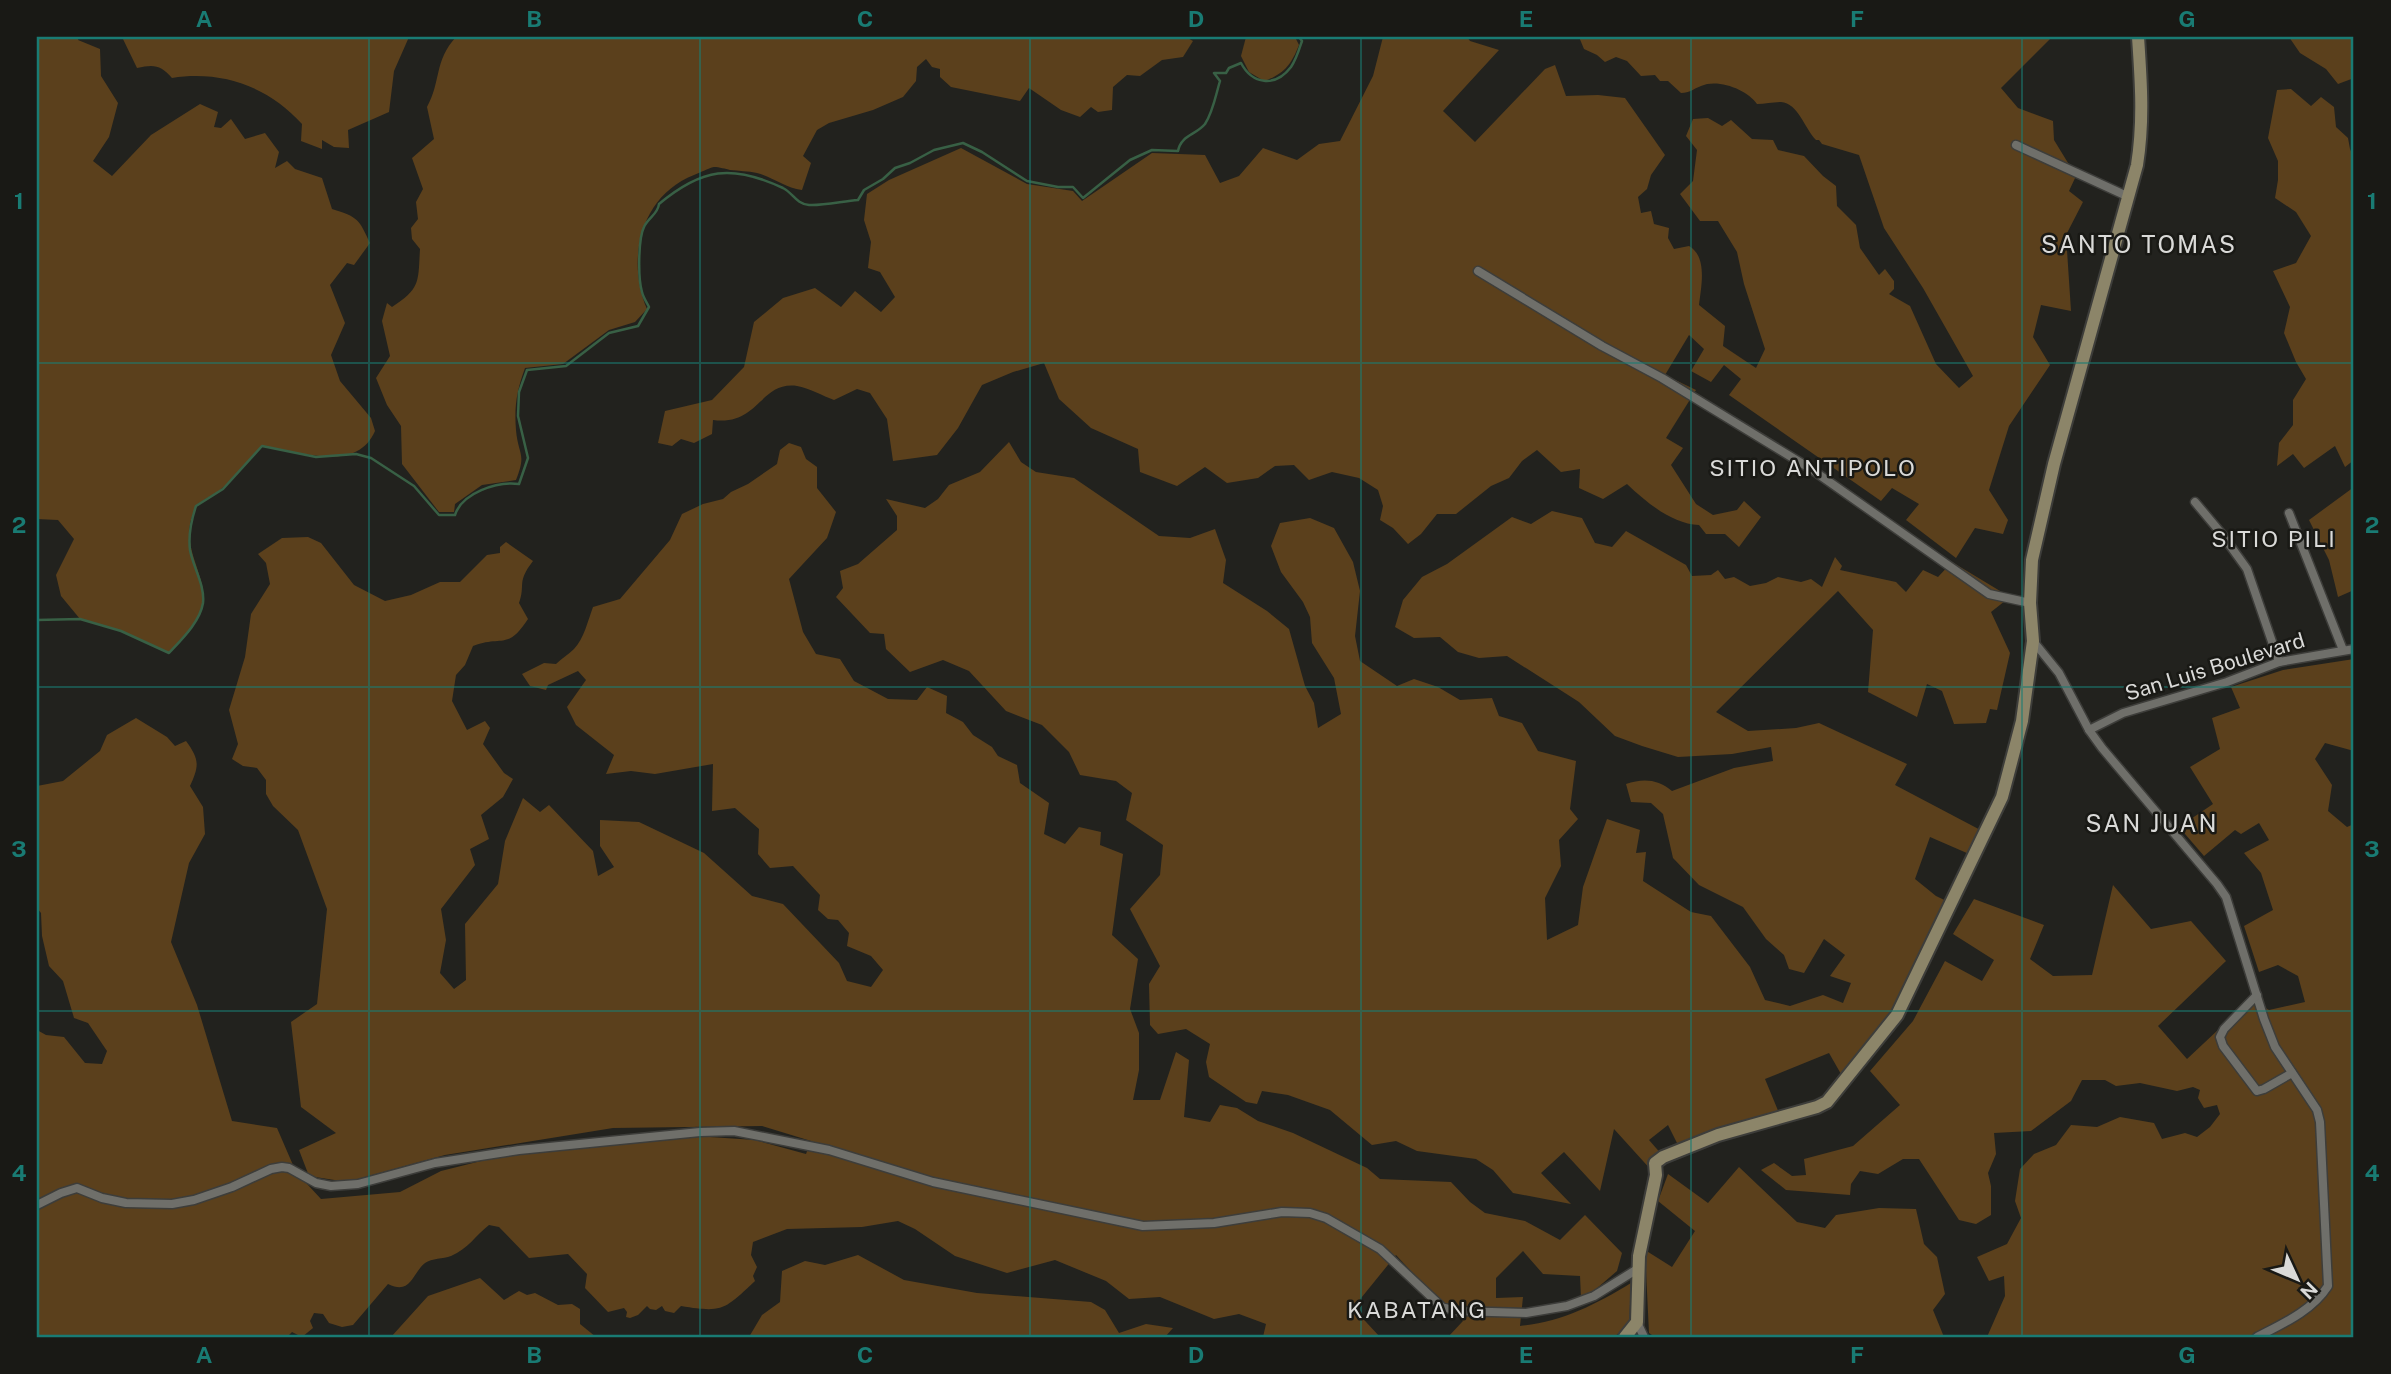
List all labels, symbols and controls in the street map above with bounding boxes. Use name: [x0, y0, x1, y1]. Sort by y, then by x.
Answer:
text: A: [196, 5, 213, 32]
text: B: [526, 5, 542, 32]
text: C: [857, 5, 873, 32]
text: D: [1188, 5, 1204, 32]
text: E: [1519, 5, 1533, 32]
text: F: [1850, 5, 1864, 32]
text: G: [2178, 5, 2196, 32]
text: 1: [14, 187, 24, 214]
text: 1: [2367, 187, 2377, 214]
district label: SANTO TOMAS: [2041, 230, 2237, 258]
district label: SITIO ANTIPOLO: [1709, 454, 1917, 481]
text: 2: [12, 511, 26, 538]
text: 2: [2365, 511, 2379, 538]
district label: SITIO PILI: [2211, 525, 2337, 552]
street label: San Luis Boulevard: [2122, 627, 2308, 706]
district label: SAN JUAN: [2085, 809, 2219, 837]
text: 3: [11, 835, 27, 862]
text: 3: [2364, 835, 2380, 862]
text: 4: [11, 1159, 27, 1186]
text: 4: [2364, 1159, 2380, 1186]
north arrow: [2262, 1244, 2332, 1314]
text: N: [2296, 1278, 2322, 1304]
district label: KABATANG: [1347, 1296, 1487, 1323]
text: A: [196, 1341, 213, 1368]
text: B: [526, 1341, 542, 1368]
text: C: [857, 1341, 873, 1368]
text: D: [1188, 1341, 1204, 1368]
text: E: [1519, 1341, 1533, 1368]
text: F: [1850, 1341, 1864, 1368]
text: G: [2178, 1341, 2196, 1368]

